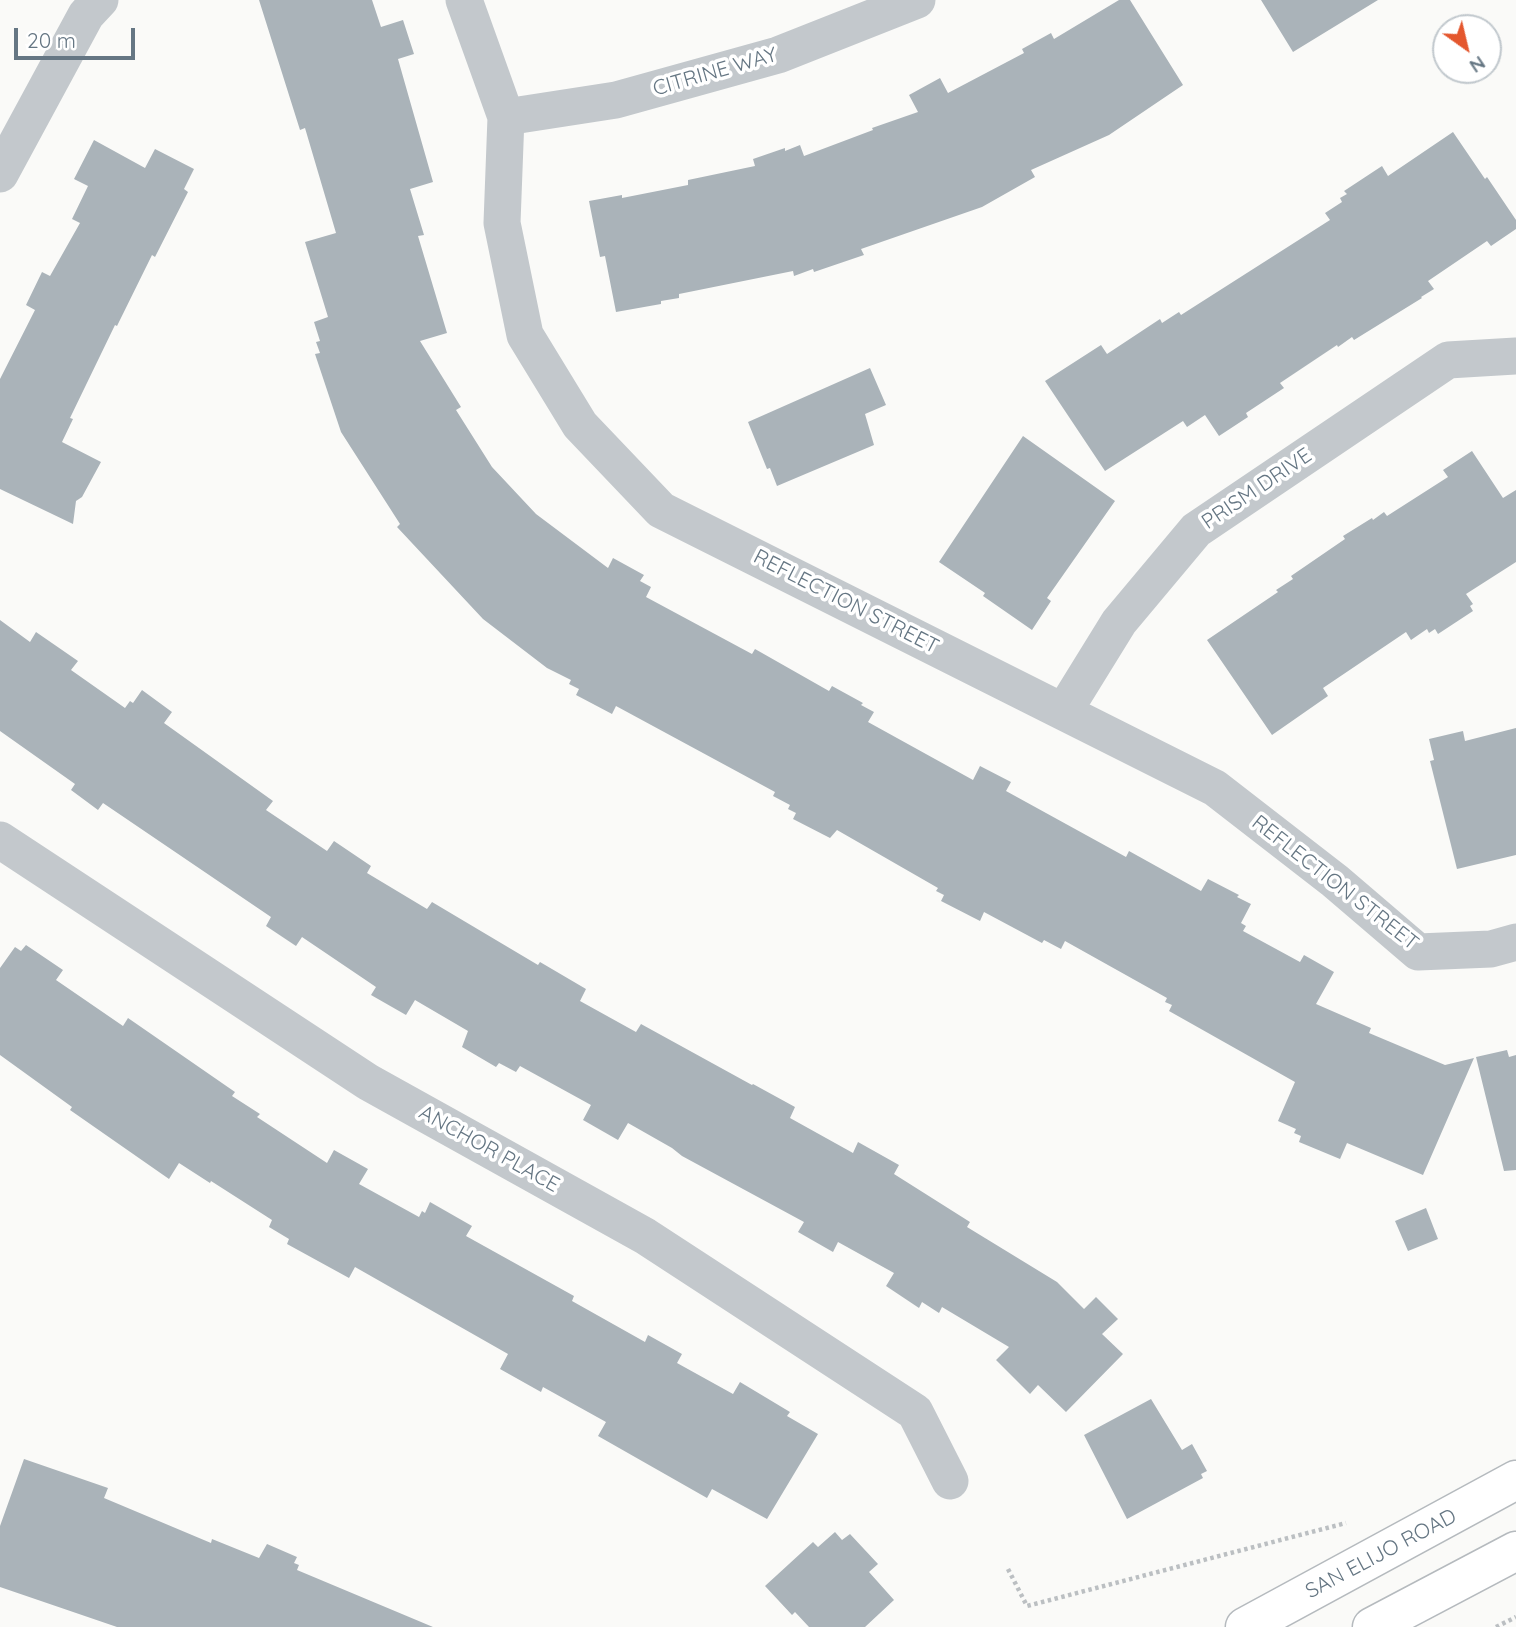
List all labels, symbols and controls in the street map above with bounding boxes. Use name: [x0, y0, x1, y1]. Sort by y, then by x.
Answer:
scale bar: [18, 14, 138, 58]
north arrow: [1432, 14, 1502, 84]
text: 20 m: [27, 27, 76, 53]
street label: CITRINE WAY: [650, 42, 780, 102]
text: N: [1465, 51, 1490, 79]
street label: PRISM DRIVE: [1197, 443, 1317, 535]
street label: REFLECTION STREET: [749, 544, 943, 660]
street label: REFLECTION STREET: [1247, 810, 1423, 956]
street label: ANCHOR PLACE: [414, 1100, 564, 1198]
street label: SAN ELIJO ROAD: [1301, 1504, 1461, 1604]

